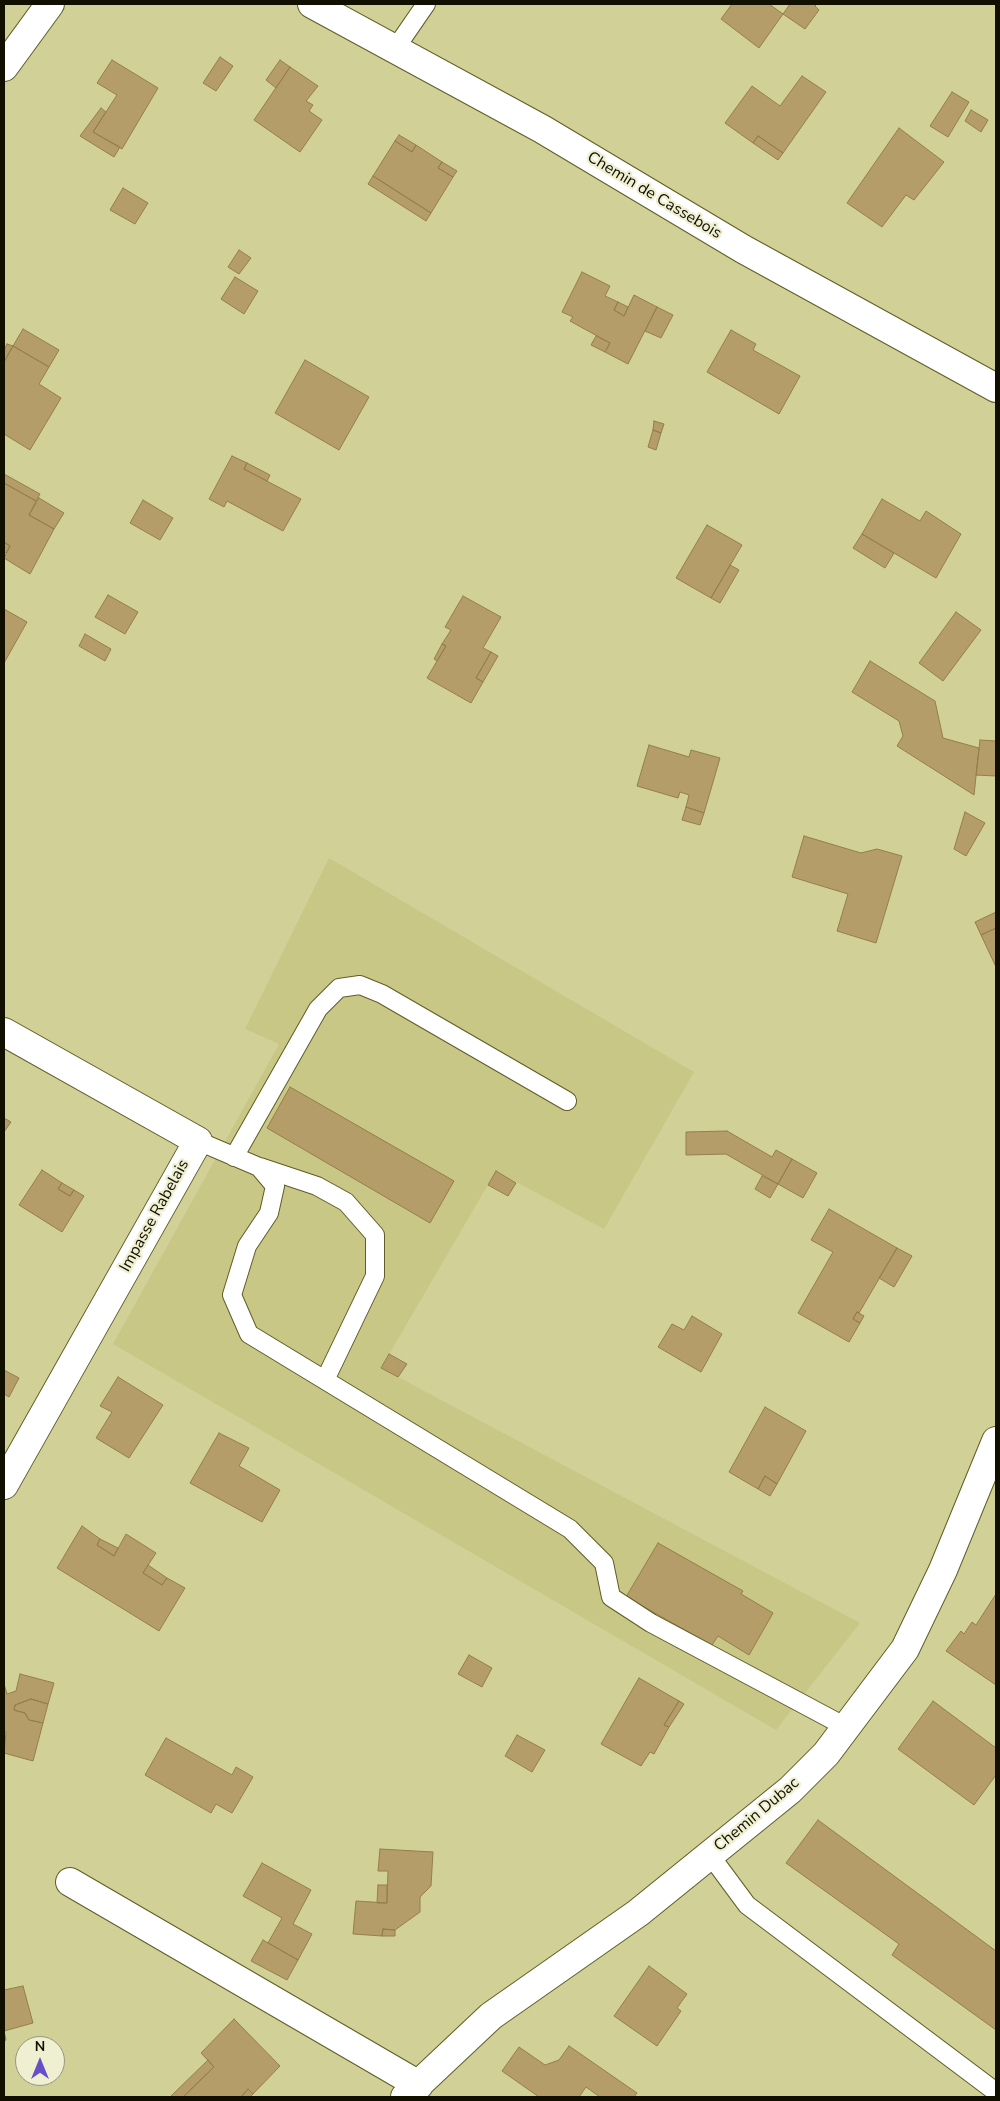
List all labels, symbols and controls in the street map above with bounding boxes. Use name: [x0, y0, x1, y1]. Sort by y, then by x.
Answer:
street label: Chemin de Cassebois: [583, 148, 725, 244]
street label: Impasse Rabelais: [116, 1157, 194, 1275]
street label: Chemin Dubac: [711, 1774, 803, 1856]
north arrow: [15, 2036, 65, 2086]
text: N: [35, 2037, 45, 2056]

